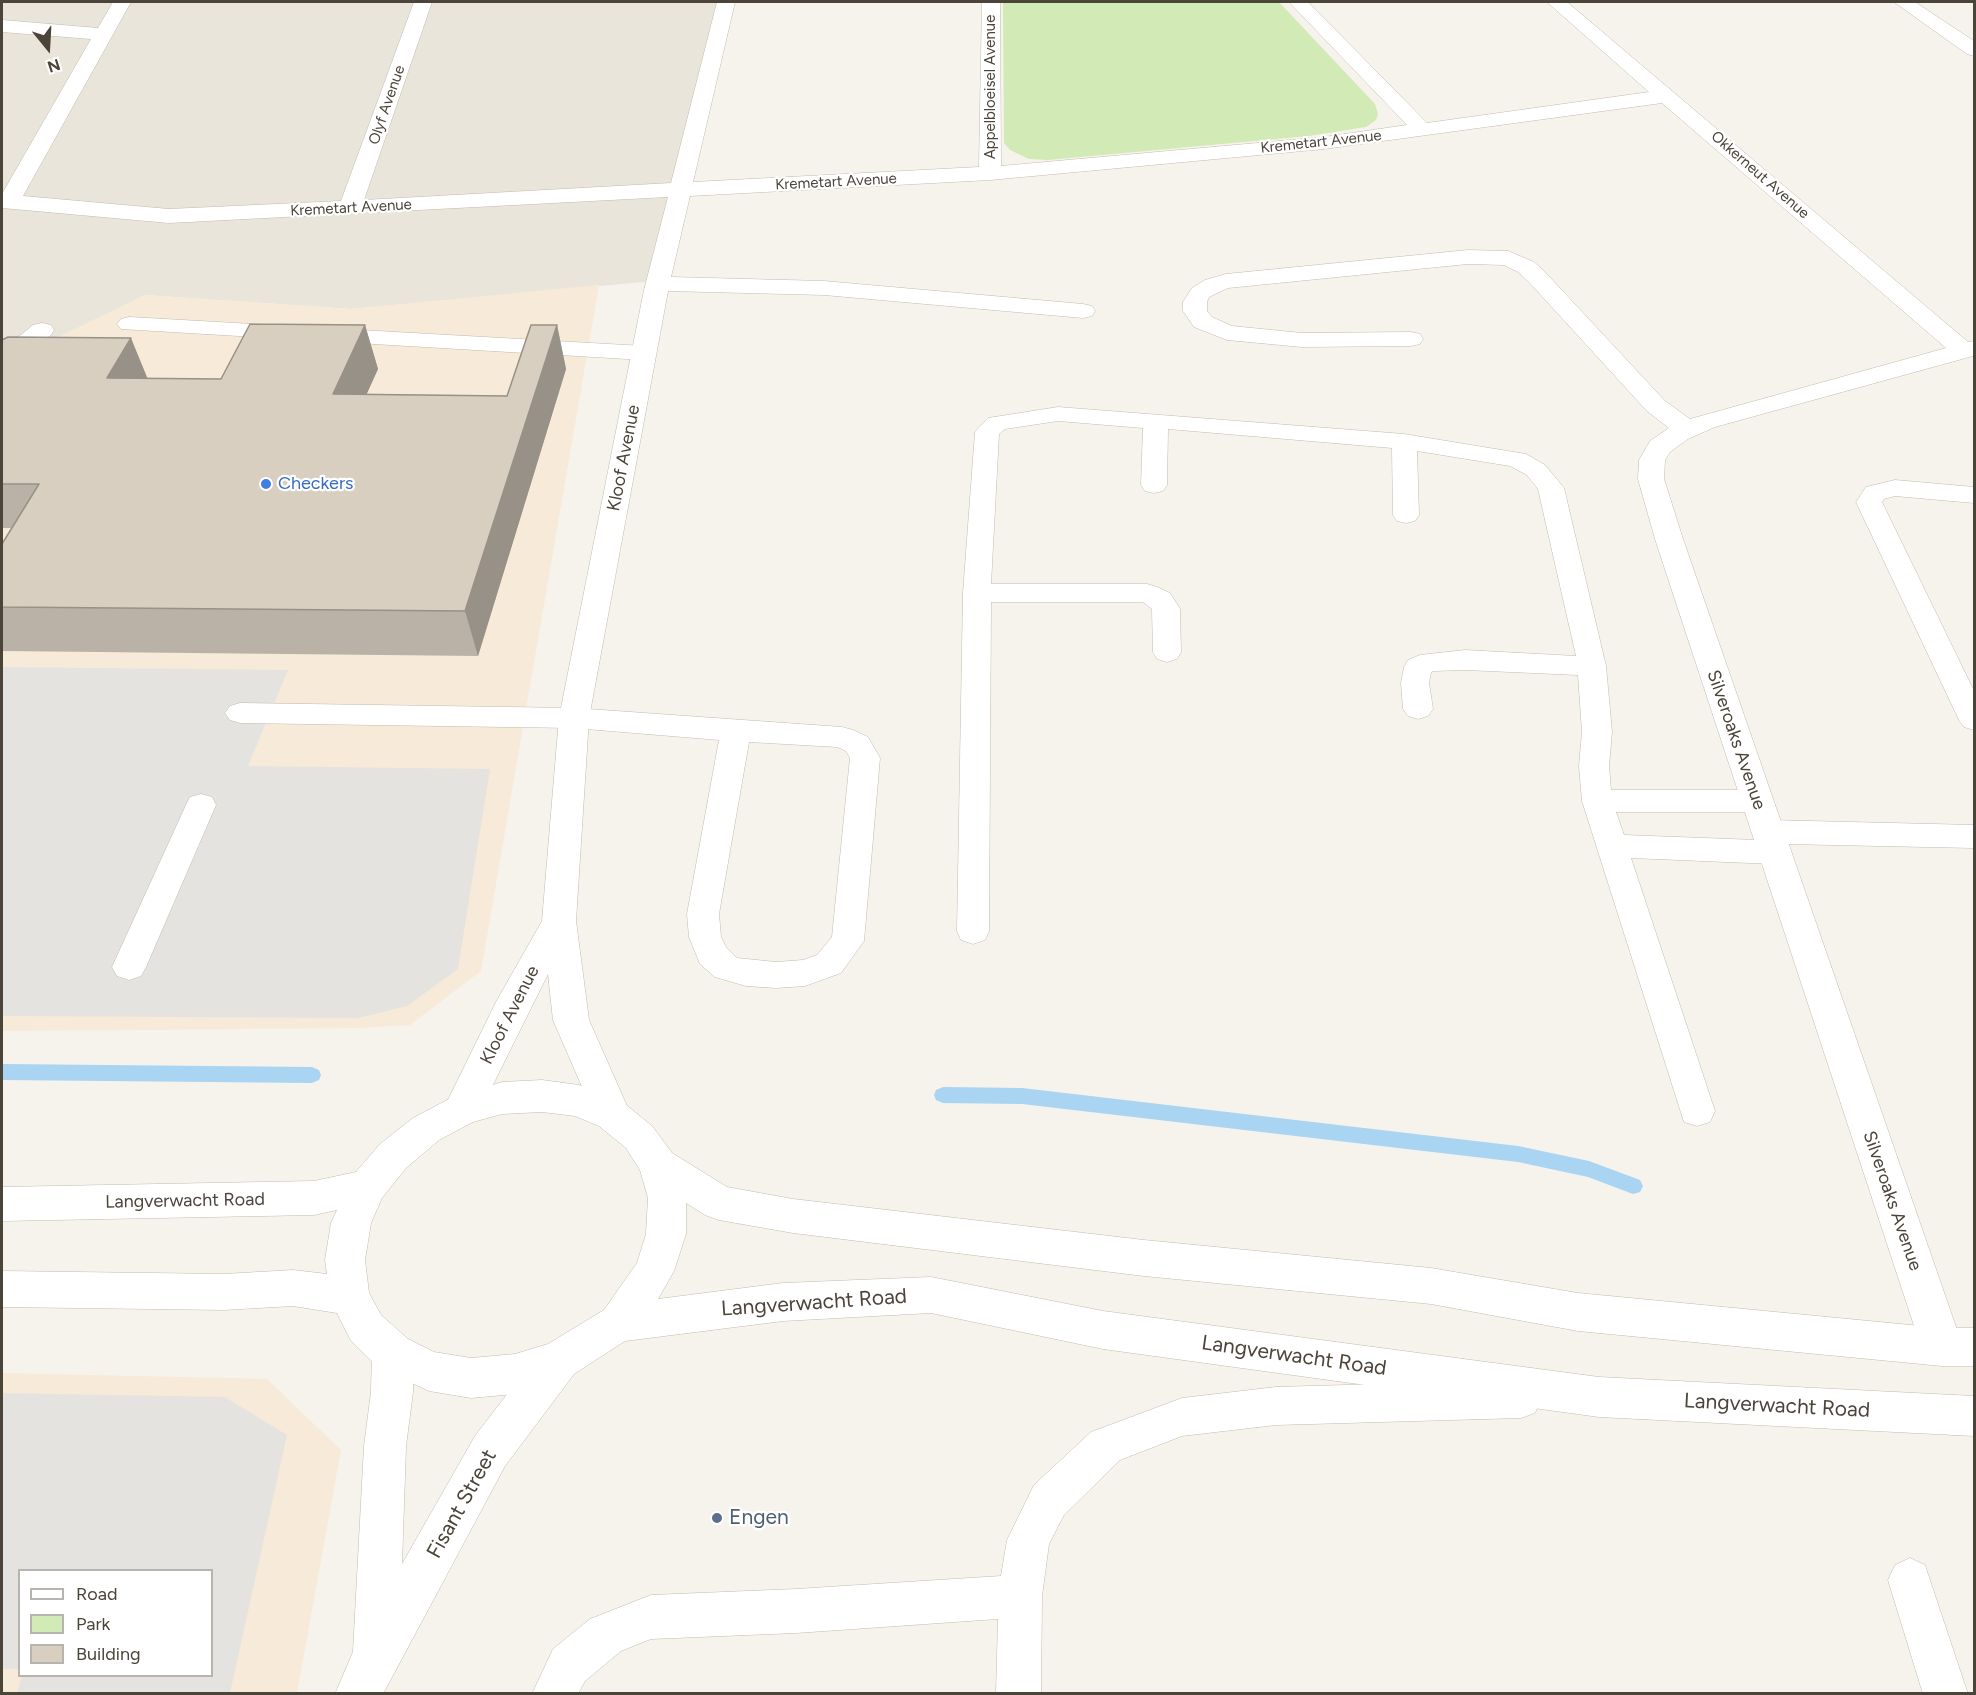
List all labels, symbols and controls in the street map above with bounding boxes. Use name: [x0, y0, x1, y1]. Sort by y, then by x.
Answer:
street label: Appelbloeisel Avenue: [982, 15, 1000, 159]
north arrow: [18, 18, 78, 78]
text: N: [45, 55, 63, 77]
street label: Olyf Avenue: [365, 63, 409, 147]
street label: Kremetart Avenue: [1259, 127, 1383, 157]
street label: Okkerneut Avenue: [1707, 127, 1813, 223]
street label: Kremetart Avenue: [775, 170, 897, 194]
street label: Kremetart Avenue: [290, 196, 412, 220]
street label: Kloof Avenue: [603, 403, 645, 513]
place label: Checkers: [278, 473, 353, 495]
marker: Checkers: [259, 477, 273, 491]
street label: Silveroaks Avenue: [1702, 667, 1770, 813]
street label: Kloof Avenue: [476, 962, 544, 1068]
street label: Silveroaks Avenue: [1858, 1128, 1926, 1274]
street label: Langverwacht Road: [105, 1189, 265, 1213]
street label: Langverwacht Road: [720, 1284, 908, 1322]
street label: Langverwacht Road: [1200, 1331, 1388, 1381]
street label: Langverwacht Road: [1683, 1389, 1871, 1423]
street label: Fisant Street: [422, 1445, 502, 1563]
place label: Engen: [729, 1505, 789, 1531]
marker: Engen: [710, 1511, 724, 1525]
legend: [18, 1569, 213, 1677]
text: Road: [76, 1583, 117, 1605]
text: Park: [76, 1613, 110, 1635]
text: Building: [76, 1643, 141, 1665]

